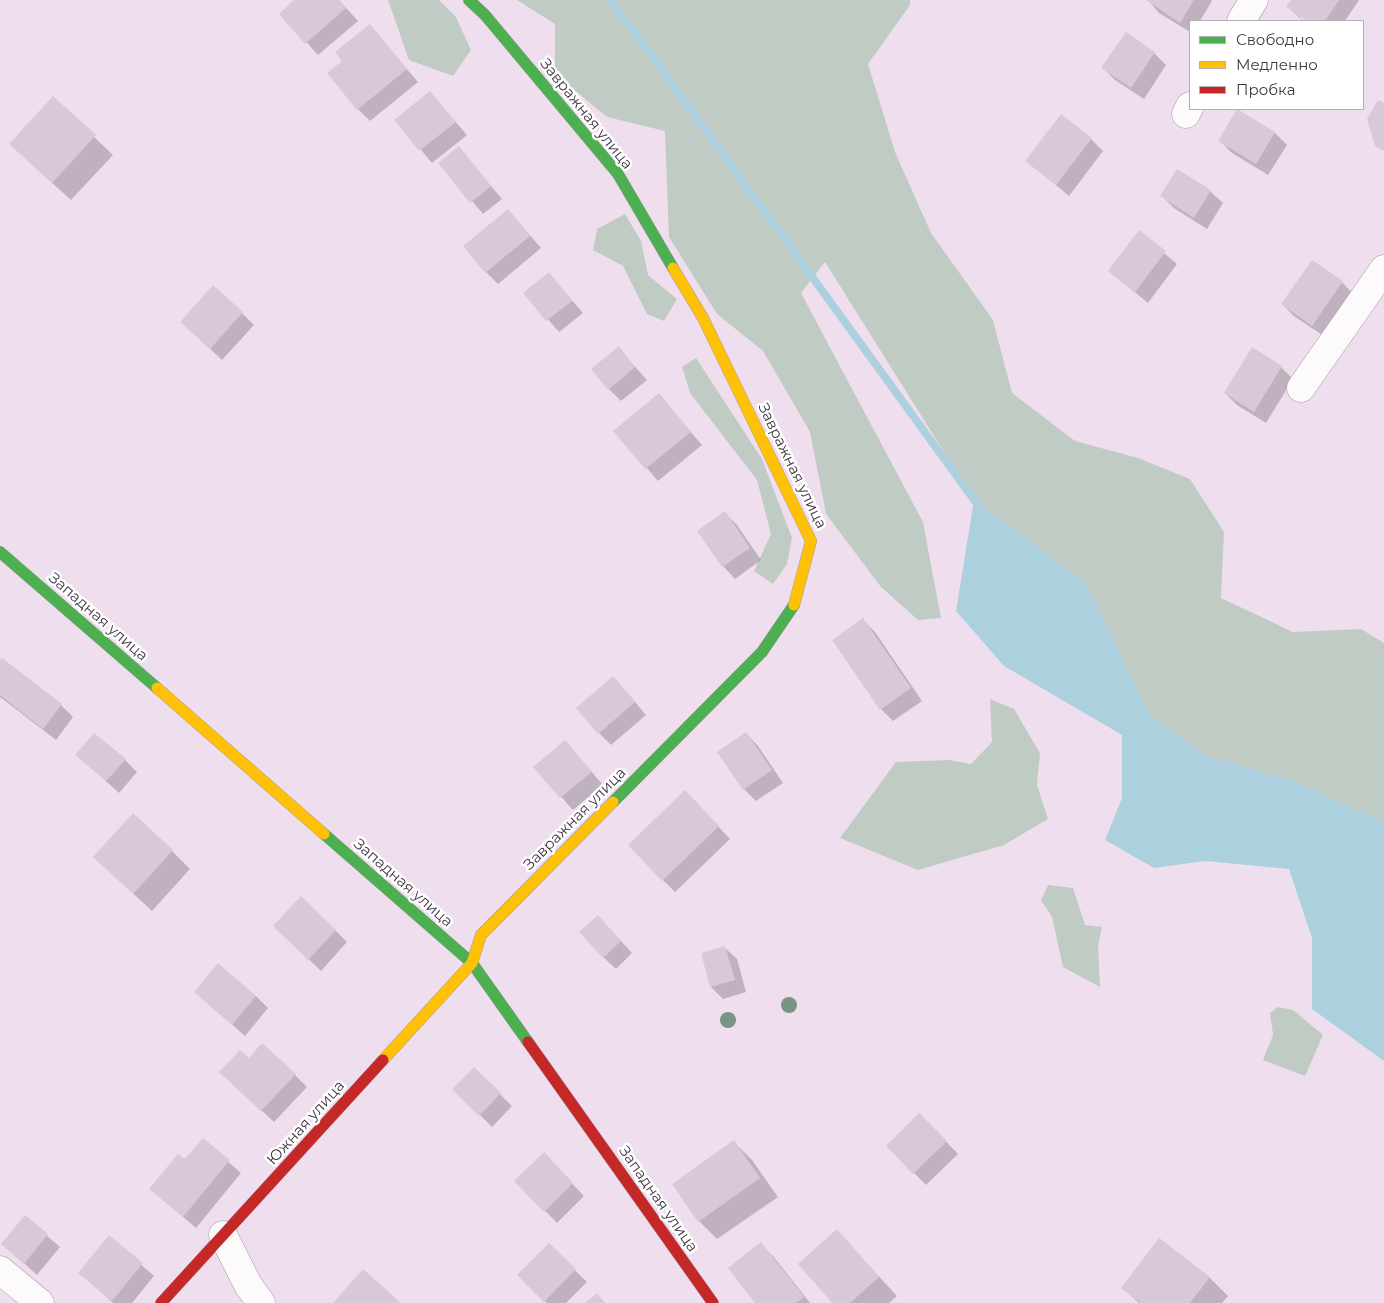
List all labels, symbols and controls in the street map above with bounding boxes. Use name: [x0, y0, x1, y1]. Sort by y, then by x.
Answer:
legend: [1189, 20, 1364, 110]
text: Свободно: [1236, 30, 1314, 49]
street label: Завражная улица: [536, 55, 636, 173]
text: Медленно: [1236, 55, 1318, 74]
text: Пробка: [1236, 80, 1295, 99]
street label: Завражная улица: [754, 400, 830, 532]
street label: Западная улица: [45, 569, 151, 665]
street label: Завражная улица: [520, 764, 630, 874]
street label: Западная улица: [350, 835, 456, 931]
street label: Южная улица: [263, 1077, 349, 1169]
street label: Западная улица: [615, 1142, 701, 1256]

